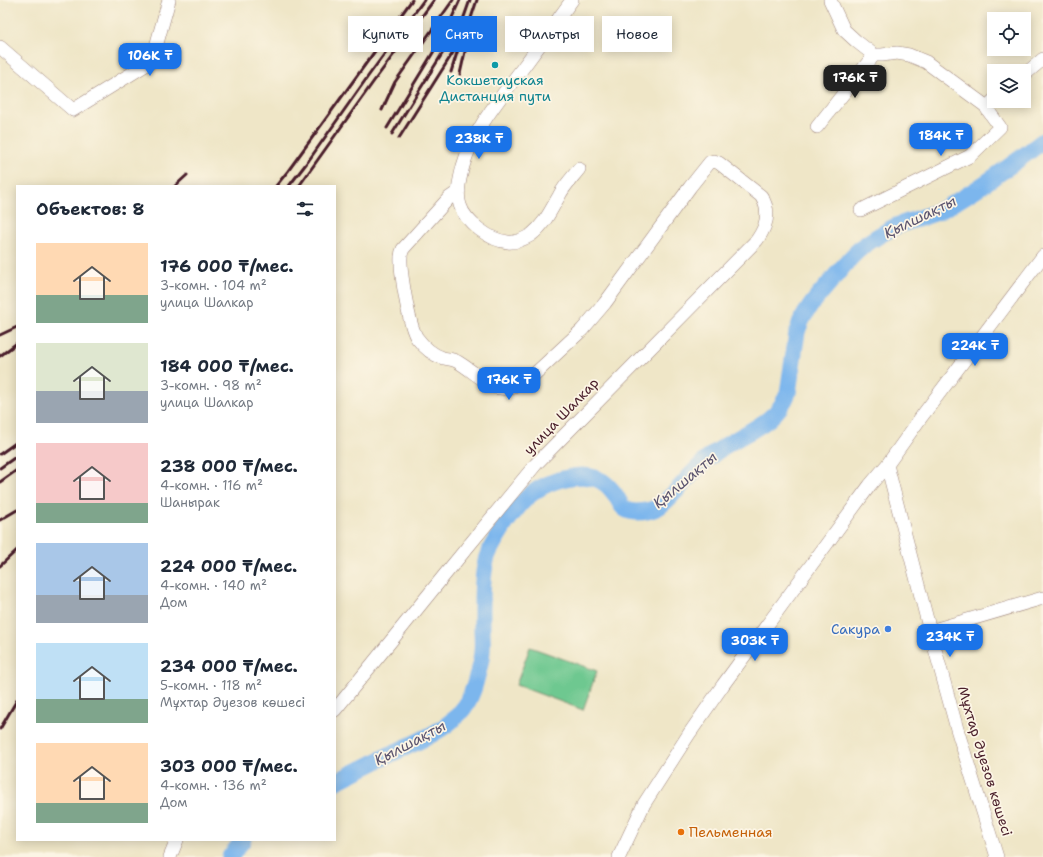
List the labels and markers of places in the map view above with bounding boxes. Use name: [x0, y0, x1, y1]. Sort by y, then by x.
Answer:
pin: 106K ₸: [117, 43, 183, 77]
marker: Кокшетауская Дистанция пути: [490, 60, 500, 70]
pin: 176K ₸: [822, 65, 888, 99]
place label: Кокшетауская Дистанция пути: [439, 71, 551, 105]
pin: 184K ₸: [908, 123, 974, 157]
pin: 238K ₸: [446, 126, 512, 160]
pin: 224K ₸: [942, 333, 1008, 367]
pin: 176K ₸: [476, 367, 542, 401]
place label: Сакура: [831, 620, 880, 638]
marker: Сакура: [883, 624, 893, 634]
pin: 234K ₸: [917, 624, 983, 658]
pin: 303K ₸: [722, 628, 788, 662]
place label: Пельменная: [689, 823, 773, 841]
marker: Пельменная: [676, 827, 686, 837]

